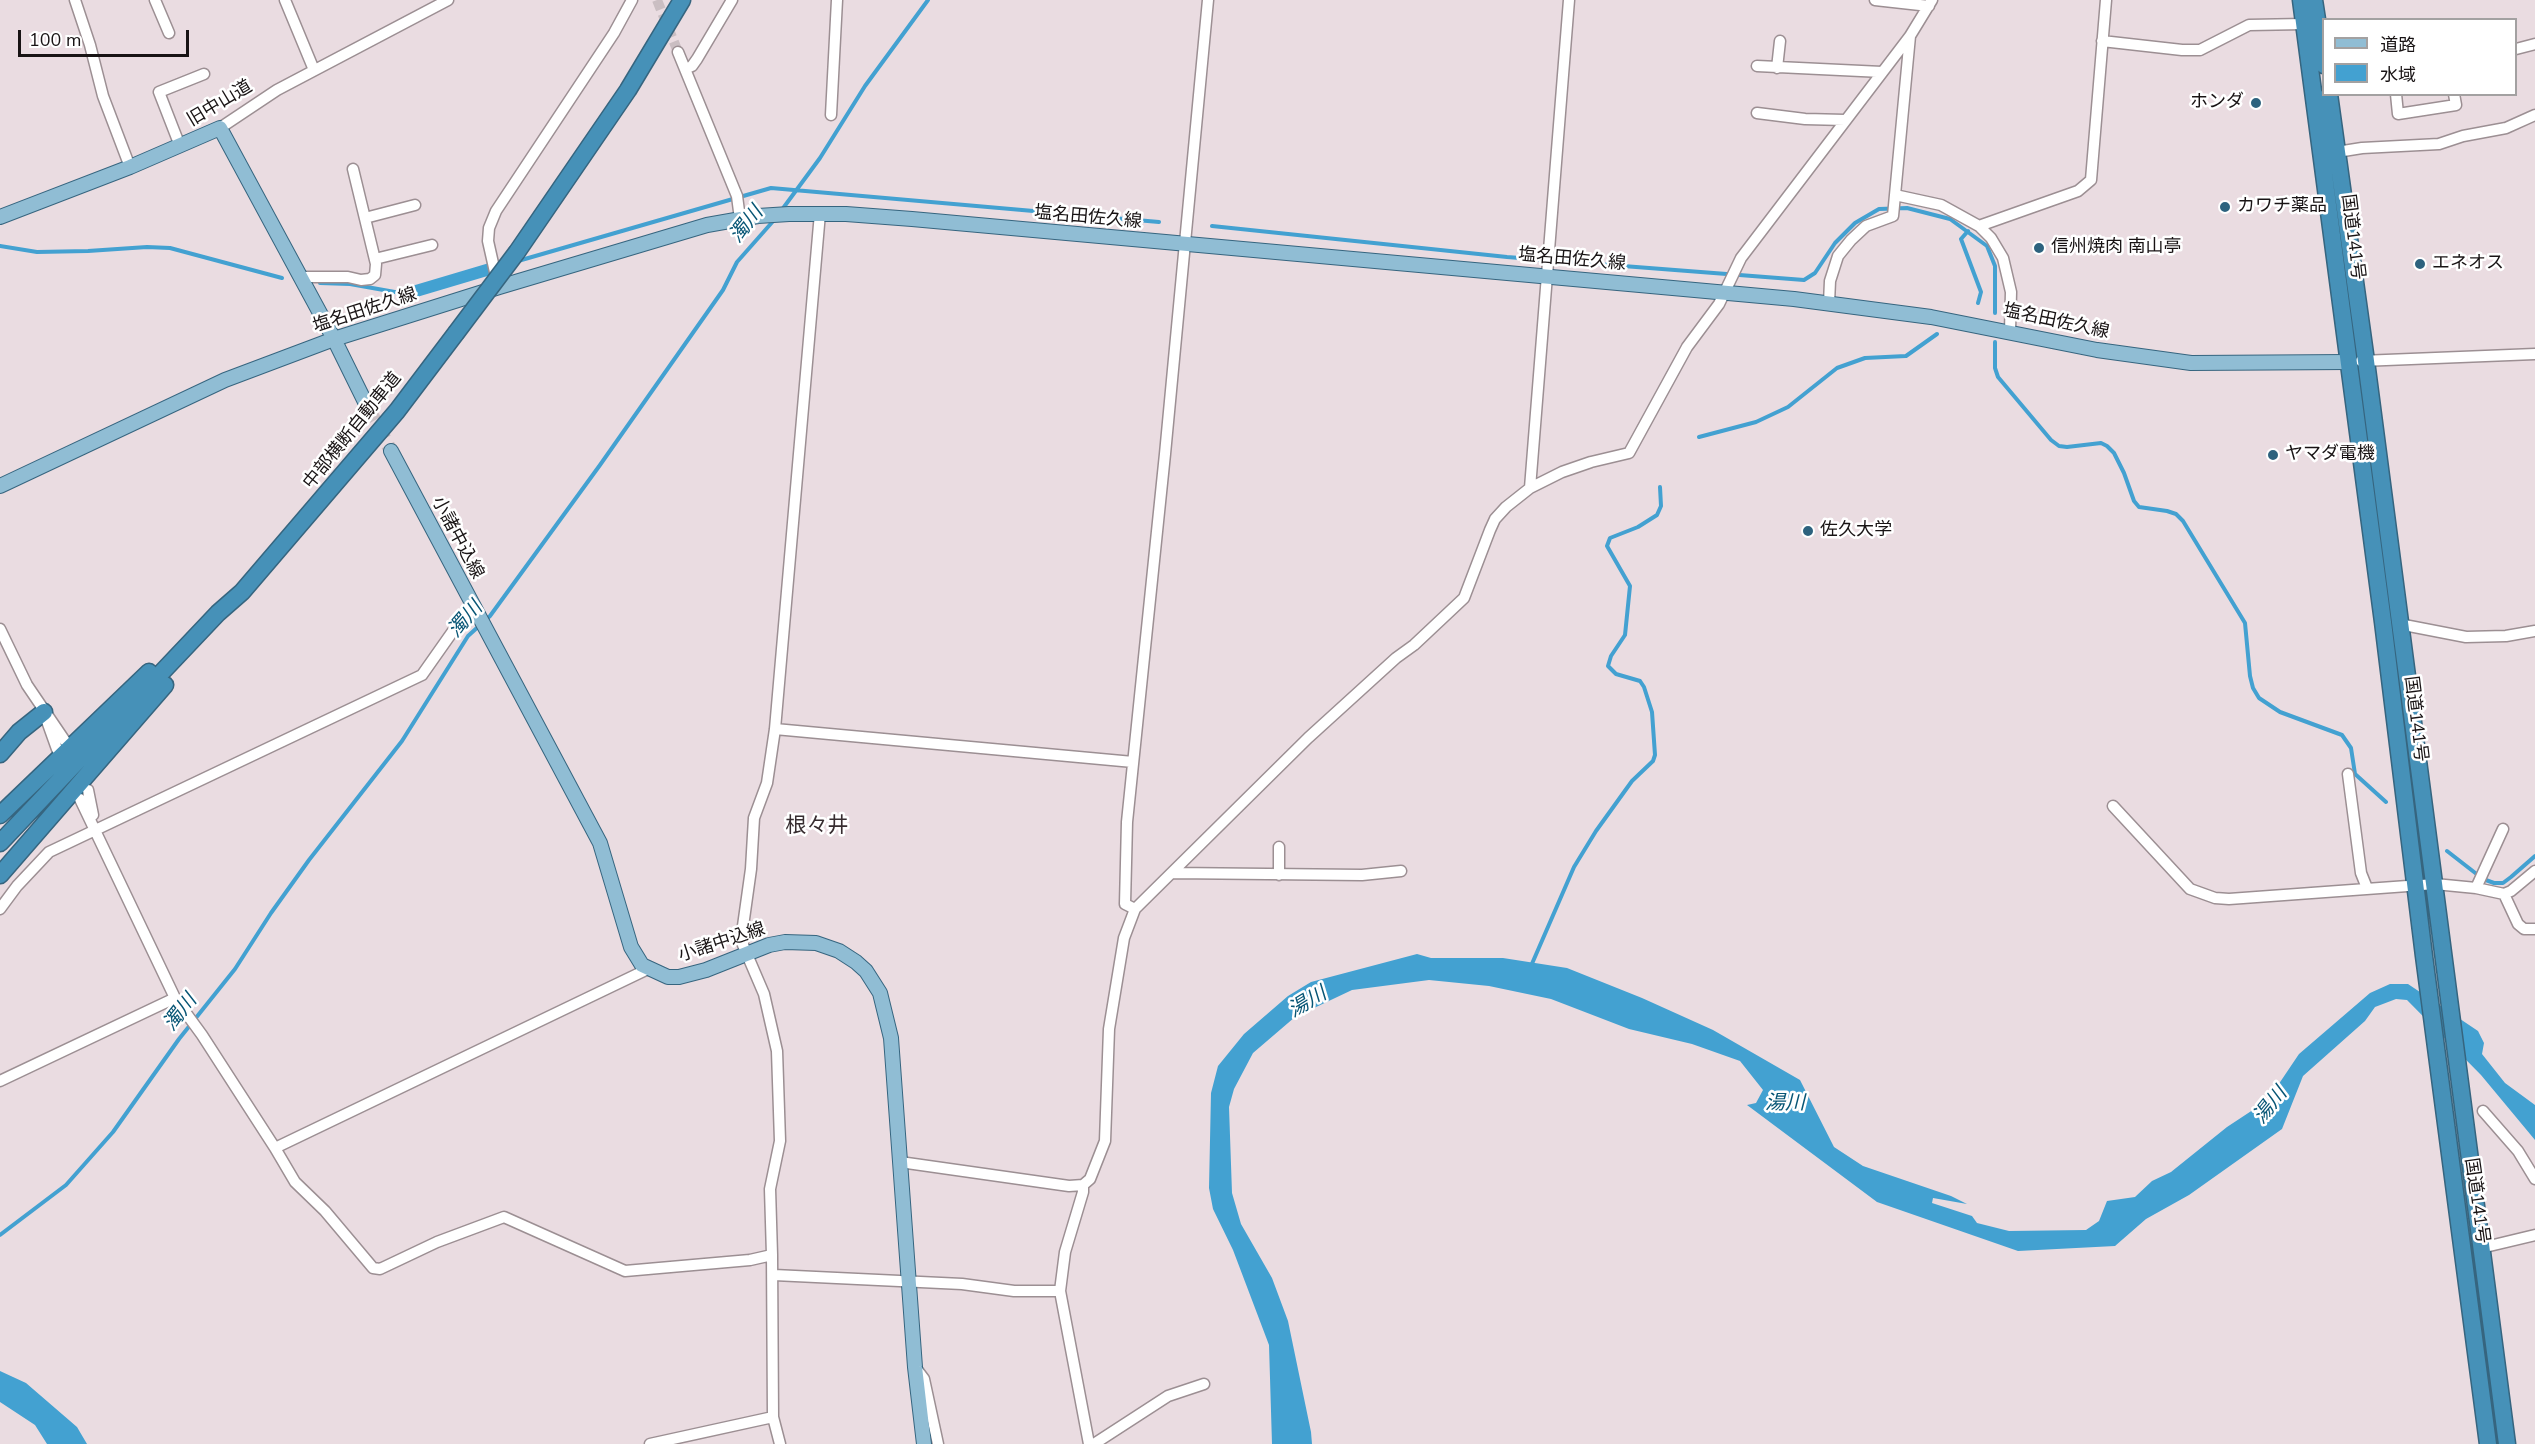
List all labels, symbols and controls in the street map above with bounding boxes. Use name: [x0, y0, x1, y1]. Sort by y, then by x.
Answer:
scale bar: [21, 18, 192, 56]
legend: [2322, 18, 2517, 96]
text: 100 m: [29, 28, 81, 52]
text: 道路: [2380, 33, 2416, 57]
text: 水域: [2380, 63, 2416, 87]
street label: 旧中山道: [184, 76, 256, 132]
place label: ホンダ: [2190, 92, 2244, 114]
marker: ホンダ: [2249, 96, 2263, 110]
street label: 国道141号: [2336, 193, 2368, 281]
place label: カワチ薬品: [2237, 196, 2327, 218]
marker: カワチ薬品: [2218, 200, 2232, 214]
water label: 濁川: [725, 202, 769, 248]
street label: 塩名田佐久線: [1033, 203, 1143, 233]
place label: 信州焼肉 南山亭: [2051, 237, 2182, 259]
marker: 信州焼肉 南山亭: [2032, 241, 2046, 255]
street label: 塩名田佐久線: [1517, 245, 1627, 275]
place label: エネオス: [2432, 253, 2504, 275]
marker: エネオス: [2413, 257, 2427, 271]
street label: 塩名田佐久線: [310, 284, 420, 338]
street label: 塩名田佐久線: [2001, 300, 2111, 344]
street label: 中部横断自動車道: [299, 368, 407, 494]
place label: ヤマダ電機: [2285, 444, 2375, 466]
marker: ヤマダ電機: [2266, 448, 2280, 462]
street label: 小諸中込線: [426, 493, 488, 583]
place label: 佐久大学: [1820, 520, 1892, 542]
marker: 佐久大学: [1801, 524, 1815, 538]
water label: 濁川: [444, 597, 488, 643]
street label: 国道141号: [2399, 675, 2431, 763]
district label: 根々井: [786, 814, 848, 840]
street label: 小諸中込線: [676, 919, 768, 967]
water label: 湯川: [1285, 982, 1331, 1024]
water label: 濁川: [159, 990, 203, 1036]
water label: 湯川: [2249, 1083, 2293, 1129]
water label: 湯川: [1765, 1092, 1805, 1116]
street label: 国道141号: [2459, 1157, 2493, 1245]

